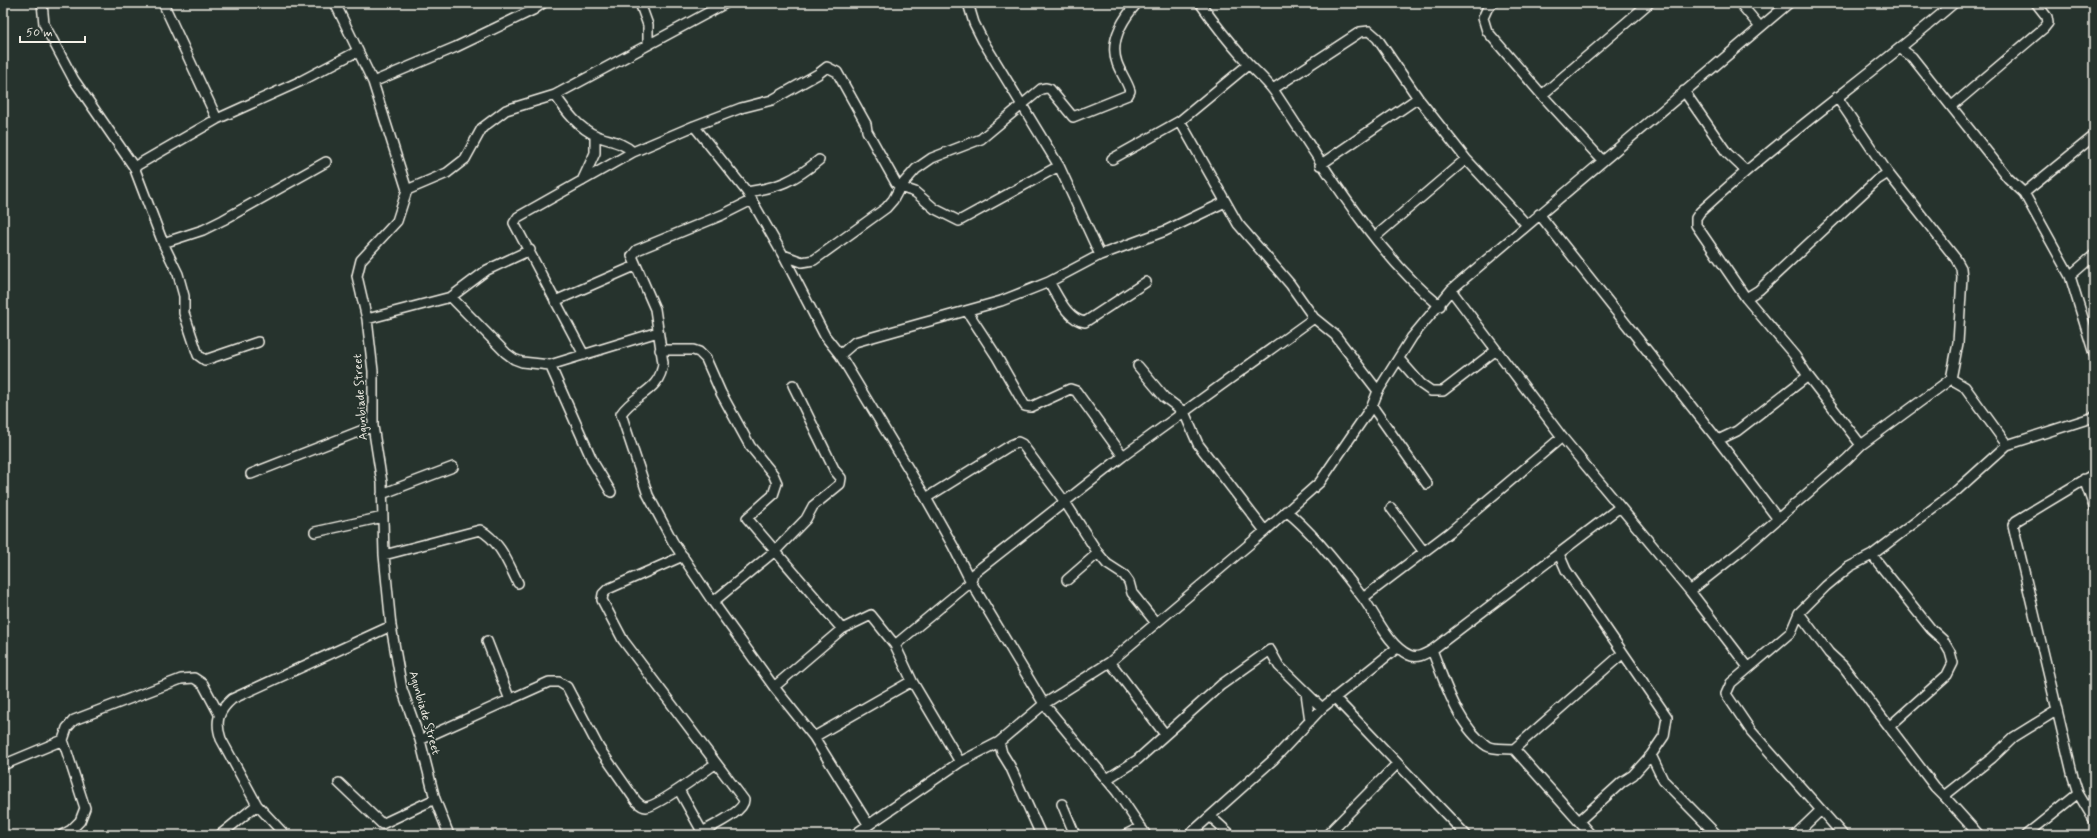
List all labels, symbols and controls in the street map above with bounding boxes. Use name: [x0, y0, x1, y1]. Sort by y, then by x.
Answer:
scale bar: [20, 18, 85, 44]
text: 50 m: [26, 25, 53, 41]
street label: Agunbiade Street: [350, 353, 372, 441]
street label: Agunbiade Street: [404, 669, 444, 757]

